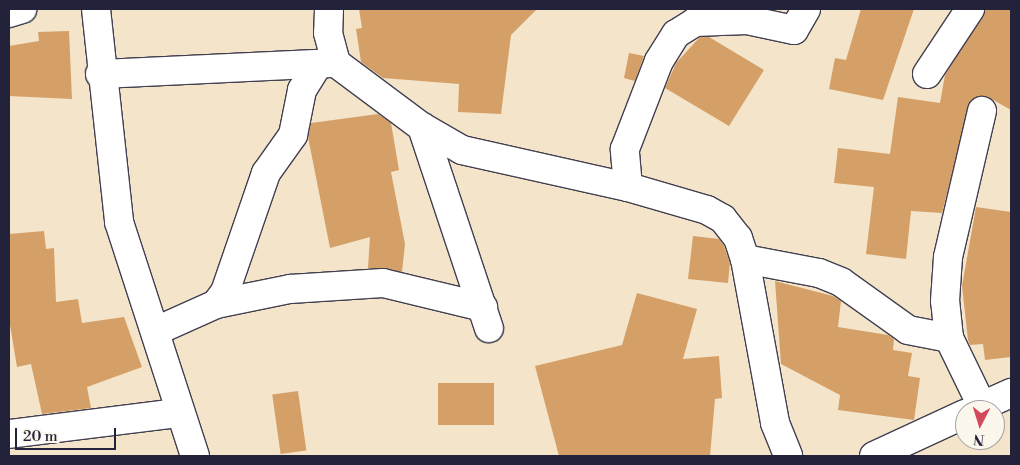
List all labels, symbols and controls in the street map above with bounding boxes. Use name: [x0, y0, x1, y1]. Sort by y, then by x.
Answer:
north arrow: [955, 400, 1005, 450]
scale bar: [18, 418, 119, 450]
text: 20 m: [23, 427, 58, 446]
text: N: [972, 429, 985, 448]

